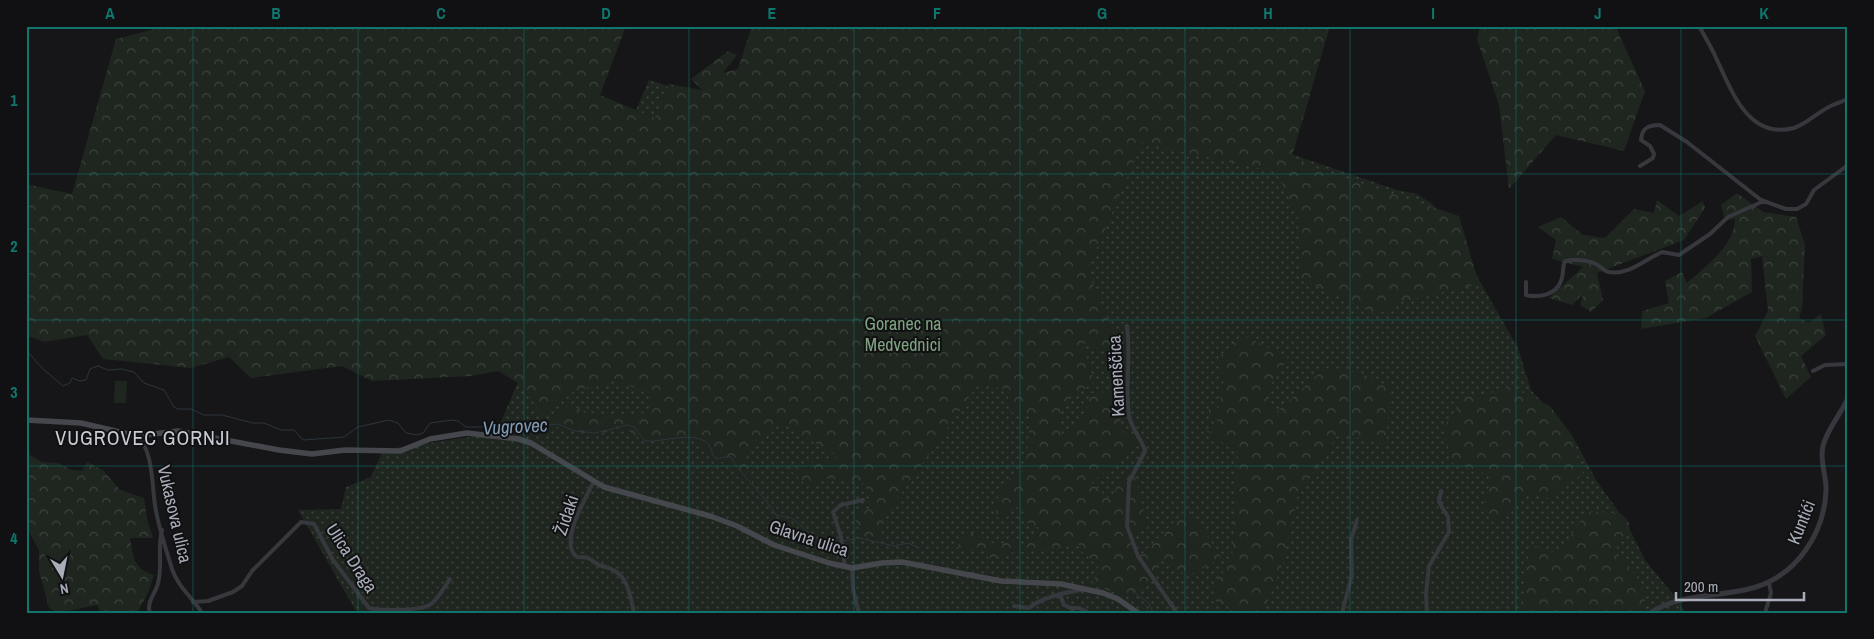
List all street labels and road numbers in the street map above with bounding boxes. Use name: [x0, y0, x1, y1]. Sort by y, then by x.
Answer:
street label: Kamenščica: [1101, 335, 1131, 417]
street label: Vukasova ulica: [152, 463, 198, 565]
street label: Židaki: [548, 492, 584, 538]
street label: Kuntići: [1781, 496, 1821, 548]
street label: Glavna ulica: [766, 513, 852, 563]
street label: Ulica Draga: [320, 519, 384, 597]

